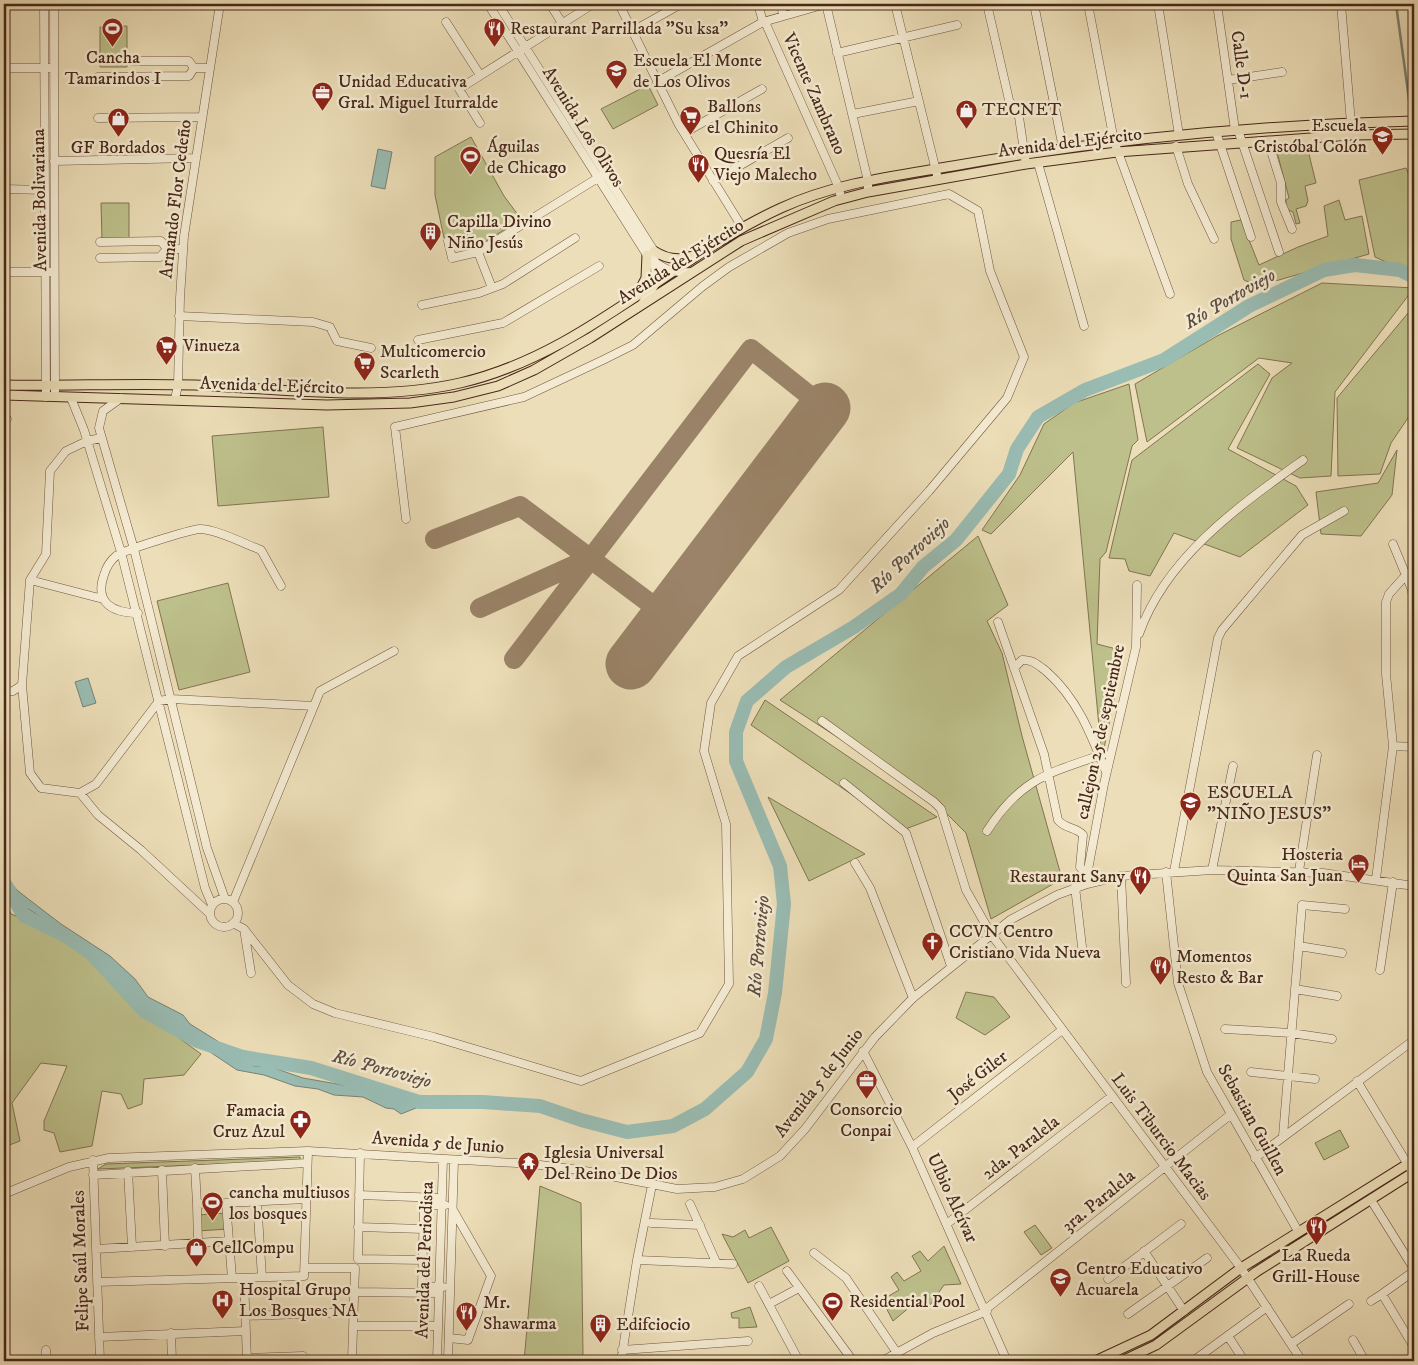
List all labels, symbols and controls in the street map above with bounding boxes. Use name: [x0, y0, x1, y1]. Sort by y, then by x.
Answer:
sports icon: Cancha Tamarindos I: [101, 16, 125, 47]
restaurant icon: Restaurant Parrillada "Su ksa": [482, 17, 506, 48]
place label: Restaurant Parrillada "Su ksa": [510, 18, 728, 40]
street label: Vicente Zambrano: [777, 29, 851, 159]
street label: Calle D-1: [1225, 29, 1257, 101]
place label: Cancha Tamarindos I: [65, 47, 161, 90]
place label: Escuela El Monte de Los Olivos: [633, 50, 762, 93]
school or university icon: Escuela El Monte de Los Olivos: [605, 59, 629, 90]
street label: Avenida Los Olivos: [537, 63, 629, 191]
place label: Unidad Educativa Gral. Miguel Iturralde: [338, 71, 498, 114]
office icon: Unidad Educativa Gral. Miguel Iturralde: [310, 80, 334, 111]
place label: Ballons el Chinito: [707, 96, 779, 139]
shop icon: TECNET: [954, 98, 978, 129]
place label: TECNET: [982, 99, 1062, 121]
supermarket icon: Ballons el Chinito: [679, 105, 703, 136]
shop icon: GF Bordados: [106, 106, 130, 137]
place label: Escuela Cristóbal Colón: [1254, 115, 1368, 158]
street label: Armando Flor Cedeño: [155, 118, 197, 280]
street label: Avenida del Ejército: [997, 123, 1143, 163]
school or university icon: Escuela Cristóbal Colón: [1371, 124, 1395, 155]
street label: Avenida Bolivariana: [28, 128, 52, 272]
place label: Águilas de Chicago: [487, 135, 567, 179]
place label: GF Bordados: [71, 137, 165, 159]
place label: Quesría El Viejo Malecho: [713, 143, 817, 186]
sports icon: Águilas de Chicago: [459, 145, 483, 176]
restaurant icon: Quesría El Viejo Malecho: [686, 152, 710, 183]
place label: Capilla Divino Niño Jesús: [447, 211, 552, 254]
street label: Avenida del Ejército: [614, 214, 748, 310]
building icon: Capilla Divino Niño Jesús: [419, 220, 443, 251]
water label: Río Portoviejo: [1179, 264, 1280, 335]
supermarket icon: Vinueza: [155, 334, 179, 365]
place label: Vinueza: [182, 335, 240, 357]
place label: Multicomercio Scarleth: [380, 341, 486, 384]
supermarket icon: Multicomercio Scarleth: [352, 350, 376, 381]
street label: Avenida del Ejército: [199, 372, 345, 400]
water label: Río Portoviejo: [864, 512, 955, 599]
street label: callejon 25 de septiembre: [1072, 643, 1130, 821]
place label: ESCUELA "NIÑO JESUS": [1207, 782, 1331, 825]
school or university icon: ESCUELA "NIÑO JESUS": [1179, 791, 1203, 822]
place label: Hosteria Quinta San Juan: [1227, 844, 1344, 887]
hotel icon: Hosteria Quinta San Juan: [1347, 853, 1371, 884]
restaurant icon: Restaurant Sany: [1129, 865, 1153, 896]
place label: Restaurant Sany: [1009, 866, 1125, 888]
water label: Río Portoviejo: [743, 894, 775, 999]
place label: CCVN Centro Cristiano Vida Nueva: [949, 921, 1101, 964]
church icon: CCVN Centro Cristiano Vida Nueva: [921, 930, 945, 961]
place label: Momentos Resto & Bar: [1176, 946, 1263, 989]
restaurant icon: Momentos Resto & Bar: [1148, 955, 1172, 986]
street label: Avenida 5 de Junio: [770, 1024, 869, 1142]
water label: Río Portoviejo: [329, 1044, 434, 1093]
street label: José Giler: [942, 1046, 1012, 1107]
street label: Sebastian Guillen: [1212, 1061, 1292, 1180]
office icon: Consorcio Conpai: [854, 1068, 878, 1099]
street label: Luis Tiburcio Macias: [1106, 1069, 1216, 1205]
place label: Consorcio Conpai: [830, 1099, 903, 1142]
place label: Famacia Cruz Azul: [213, 1100, 286, 1143]
pharmacy icon: Famacia Cruz Azul: [289, 1109, 313, 1140]
street label: 2da. Paralela: [978, 1111, 1064, 1185]
street label: Avenida 5 de Junio: [371, 1127, 505, 1159]
place label: Iglesia Universal Del Reino De Dios: [544, 1142, 678, 1185]
street label: Ulbio Alcívar: [922, 1150, 982, 1247]
temple icon: Iglesia Universal Del Reino De Dios: [516, 1151, 540, 1182]
street label: 3ra. Paralela: [1058, 1165, 1140, 1237]
street label: Avenida del Periodista: [411, 1181, 439, 1339]
place label: cancha multiusos los bosques: [229, 1182, 350, 1225]
street label: Felipe Saúl Morales: [68, 1190, 94, 1332]
sports icon: cancha multiusos los bosques: [201, 1191, 225, 1222]
restaurant icon: La Rueda Grill-House: [1304, 1214, 1328, 1245]
shop icon: CellCompu: [184, 1236, 208, 1267]
place label: CellCompu: [212, 1237, 294, 1259]
place label: La Rueda Grill-House: [1272, 1245, 1360, 1288]
place label: Centro Educativo Acuarela: [1076, 1258, 1203, 1301]
school or university icon: Centro Educativo Acuarela: [1048, 1267, 1072, 1298]
place label: Hospital Grupo Los Bosques NA: [239, 1279, 358, 1322]
hospital icon: Hospital Grupo Los Bosques NA: [211, 1288, 235, 1319]
sports icon: Residential Pool: [821, 1290, 845, 1321]
place label: Residential Pool: [849, 1291, 966, 1313]
place label: Mr. Shawarma: [483, 1292, 557, 1335]
restaurant icon: Mr. Shawarma: [455, 1301, 479, 1332]
building icon: Edifciocio: [588, 1313, 612, 1344]
place label: Edifciocio: [616, 1314, 691, 1336]

